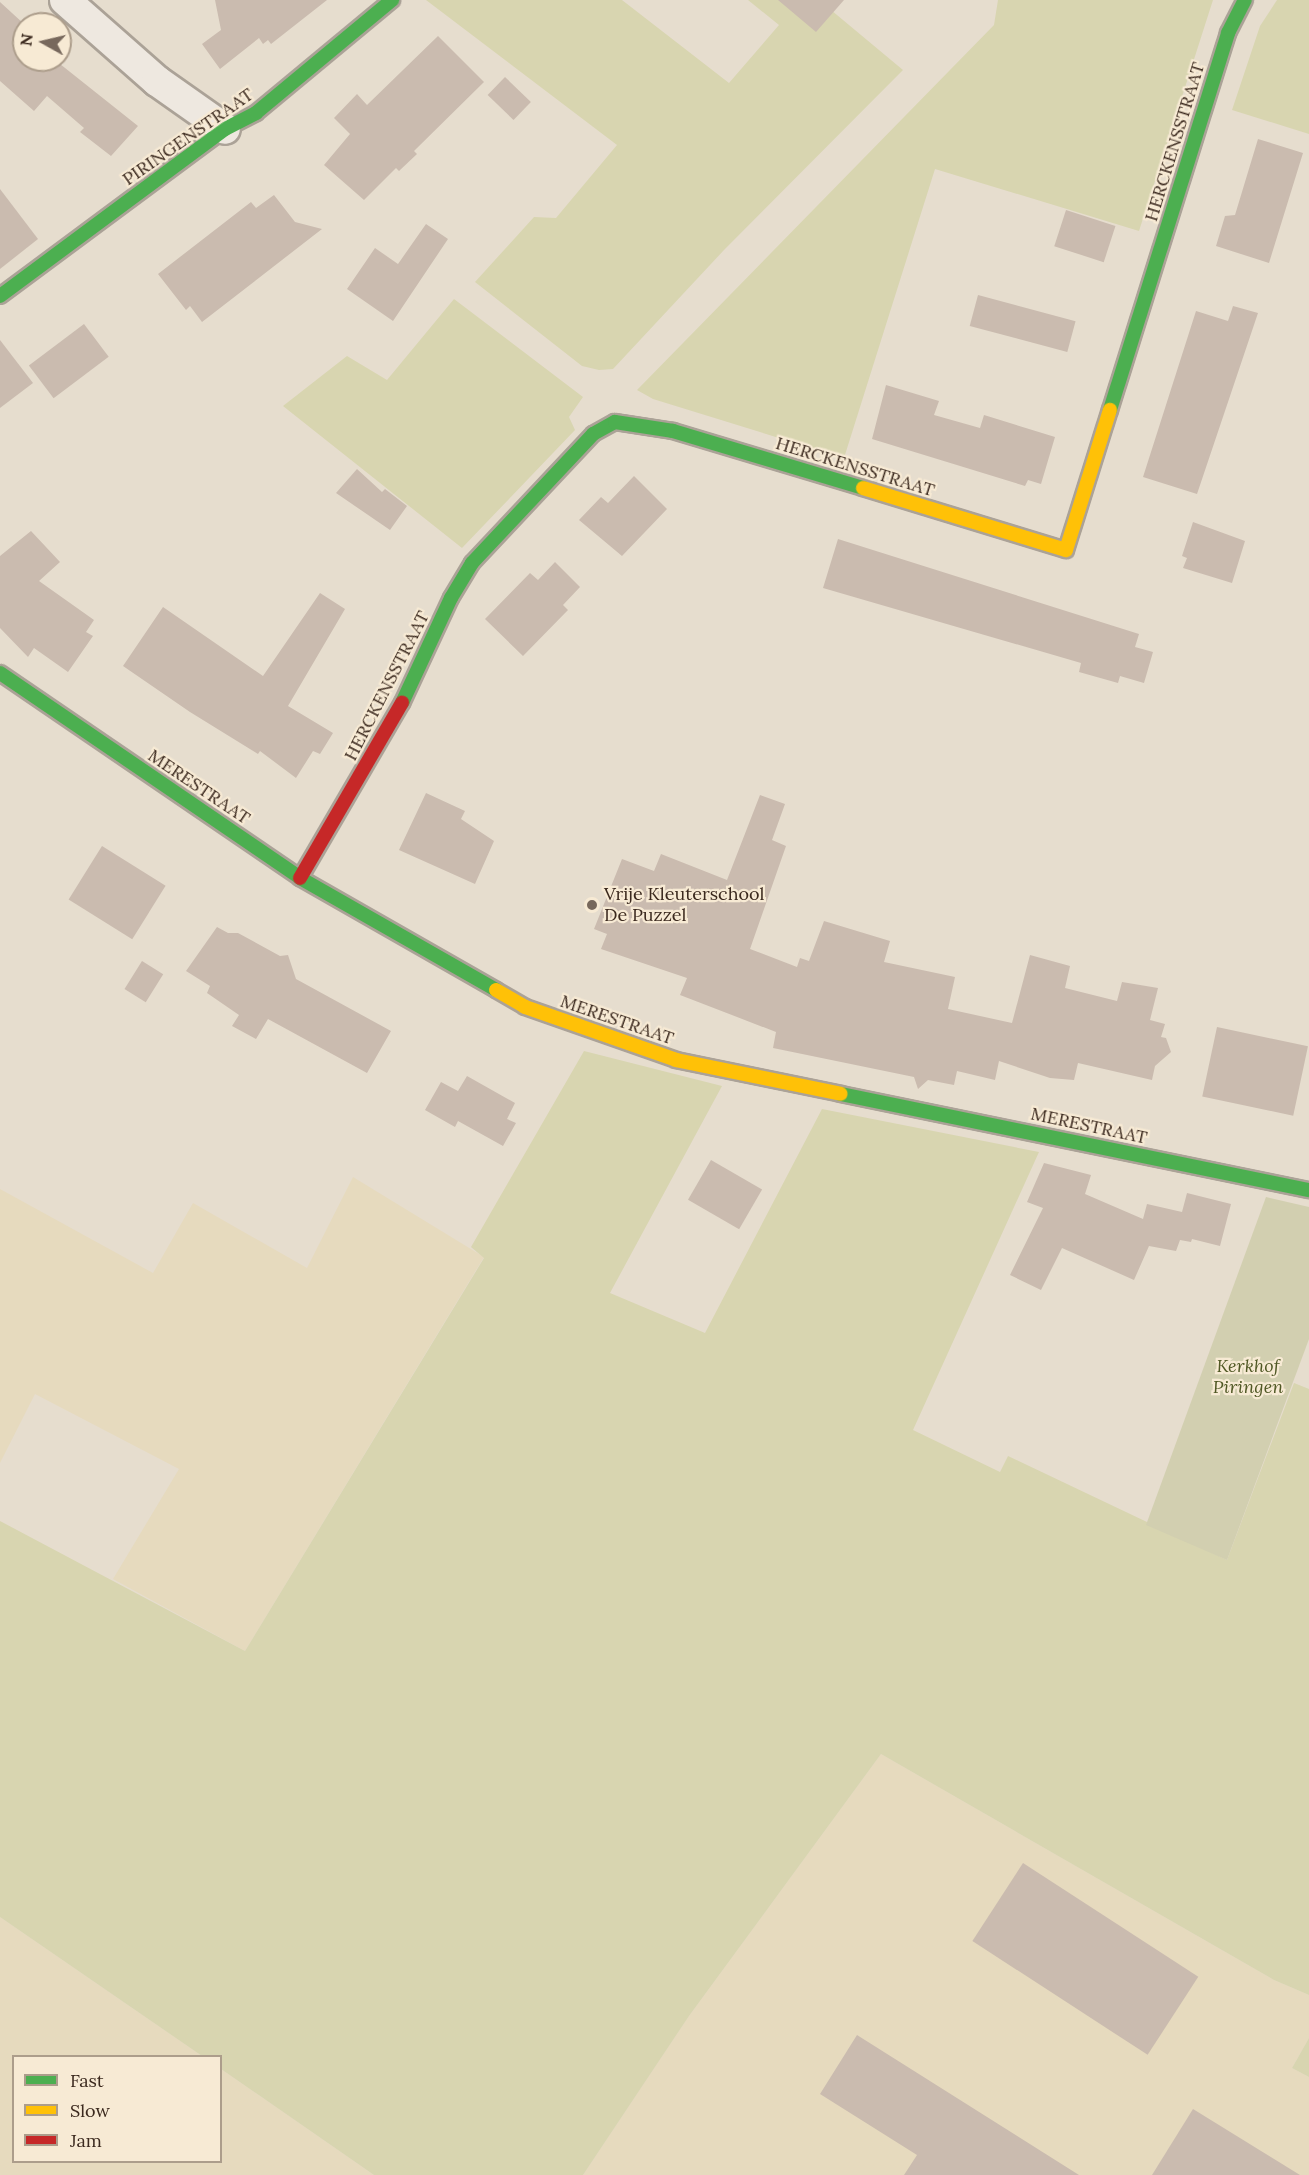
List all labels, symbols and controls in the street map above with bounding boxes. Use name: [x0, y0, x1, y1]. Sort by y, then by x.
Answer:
north arrow: [12, 12, 72, 72]
text: N: [15, 32, 37, 47]
street label: HERCKENSSTRAAT: [1141, 60, 1209, 224]
street label: PIRINGENSTRAAT: [118, 84, 258, 190]
street label: HERCKENSSTRAAT: [773, 433, 937, 501]
street label: HERCKENSSTRAAT: [340, 608, 434, 764]
street label: MERESTRAAT: [144, 745, 254, 829]
place label: Vrije Kleuterschool De Puzzel: [604, 884, 764, 926]
marker: Vrije Kleuterschool De Puzzel: [585, 898, 599, 912]
street label: MERESTRAAT: [557, 990, 677, 1050]
street label: MERESTRAAT: [1029, 1103, 1149, 1149]
park label: Kerkhof Piringen: [1213, 1356, 1283, 1398]
legend: [12, 2055, 222, 2163]
text: Fast: [70, 2069, 104, 2092]
text: Slow: [70, 2099, 110, 2122]
text: Jam: [70, 2129, 102, 2152]

